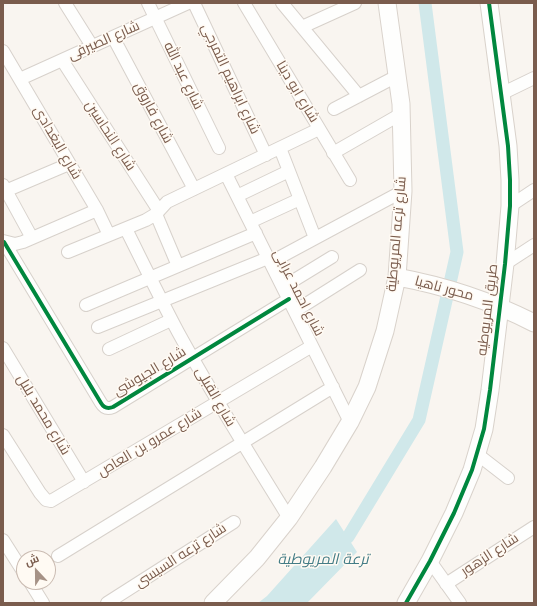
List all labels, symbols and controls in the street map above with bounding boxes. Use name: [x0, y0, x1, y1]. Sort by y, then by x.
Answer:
street label: شارع الصيرفى: [66, 18, 142, 64]
street label: شارع ابراهيم التمرجي: [197, 21, 263, 137]
street label: شارع عبد الله: [159, 40, 207, 112]
street label: شارع ابو دينا: [272, 58, 322, 126]
street label: شارع فاروق: [130, 80, 176, 146]
street label: شارع النحاسين: [81, 98, 139, 174]
street label: شارع البغدادى: [29, 103, 85, 183]
street label: شارع ترعه المريوطية: [384, 176, 410, 292]
street label: شارع احمد عرابى: [269, 247, 327, 339]
street label: طريق المريوطيه: [474, 263, 502, 357]
street label: محور ناهيا: [413, 273, 475, 305]
street label: شارع الجيوشى: [111, 344, 189, 400]
street label: شارع القبلى: [191, 364, 239, 430]
street label: شارع محمد بلبل: [12, 372, 74, 458]
street label: شارع عمرو بن العاص: [95, 405, 205, 481]
street label: شارع ترعه السيسى: [132, 520, 230, 592]
street label: شارع الزهور: [458, 530, 522, 580]
north arrow: [16, 550, 56, 590]
text: ش: [23, 551, 41, 569]
water label: ترعة المريوطية: [277, 551, 369, 569]

